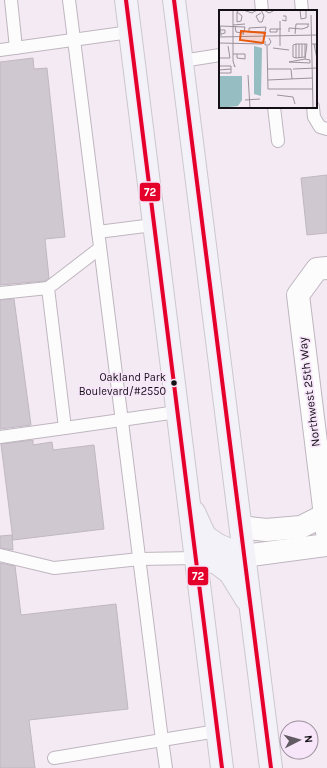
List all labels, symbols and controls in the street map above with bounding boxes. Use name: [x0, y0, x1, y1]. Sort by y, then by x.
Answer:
inset map: [219, 10, 317, 108]
line badge: 72: [139, 182, 161, 202]
text: 72: [144, 186, 156, 199]
street label: Northwest 25th Way: [295, 336, 323, 448]
place label: Oakland Park Boulevard/#2550: [79, 371, 166, 398]
marker: Oakland Park Boulevard/#2550: [169, 378, 179, 388]
line badge: 72: [187, 566, 209, 586]
text: 72: [192, 570, 204, 583]
north arrow: [279, 720, 319, 760]
text: N: [302, 734, 315, 744]

